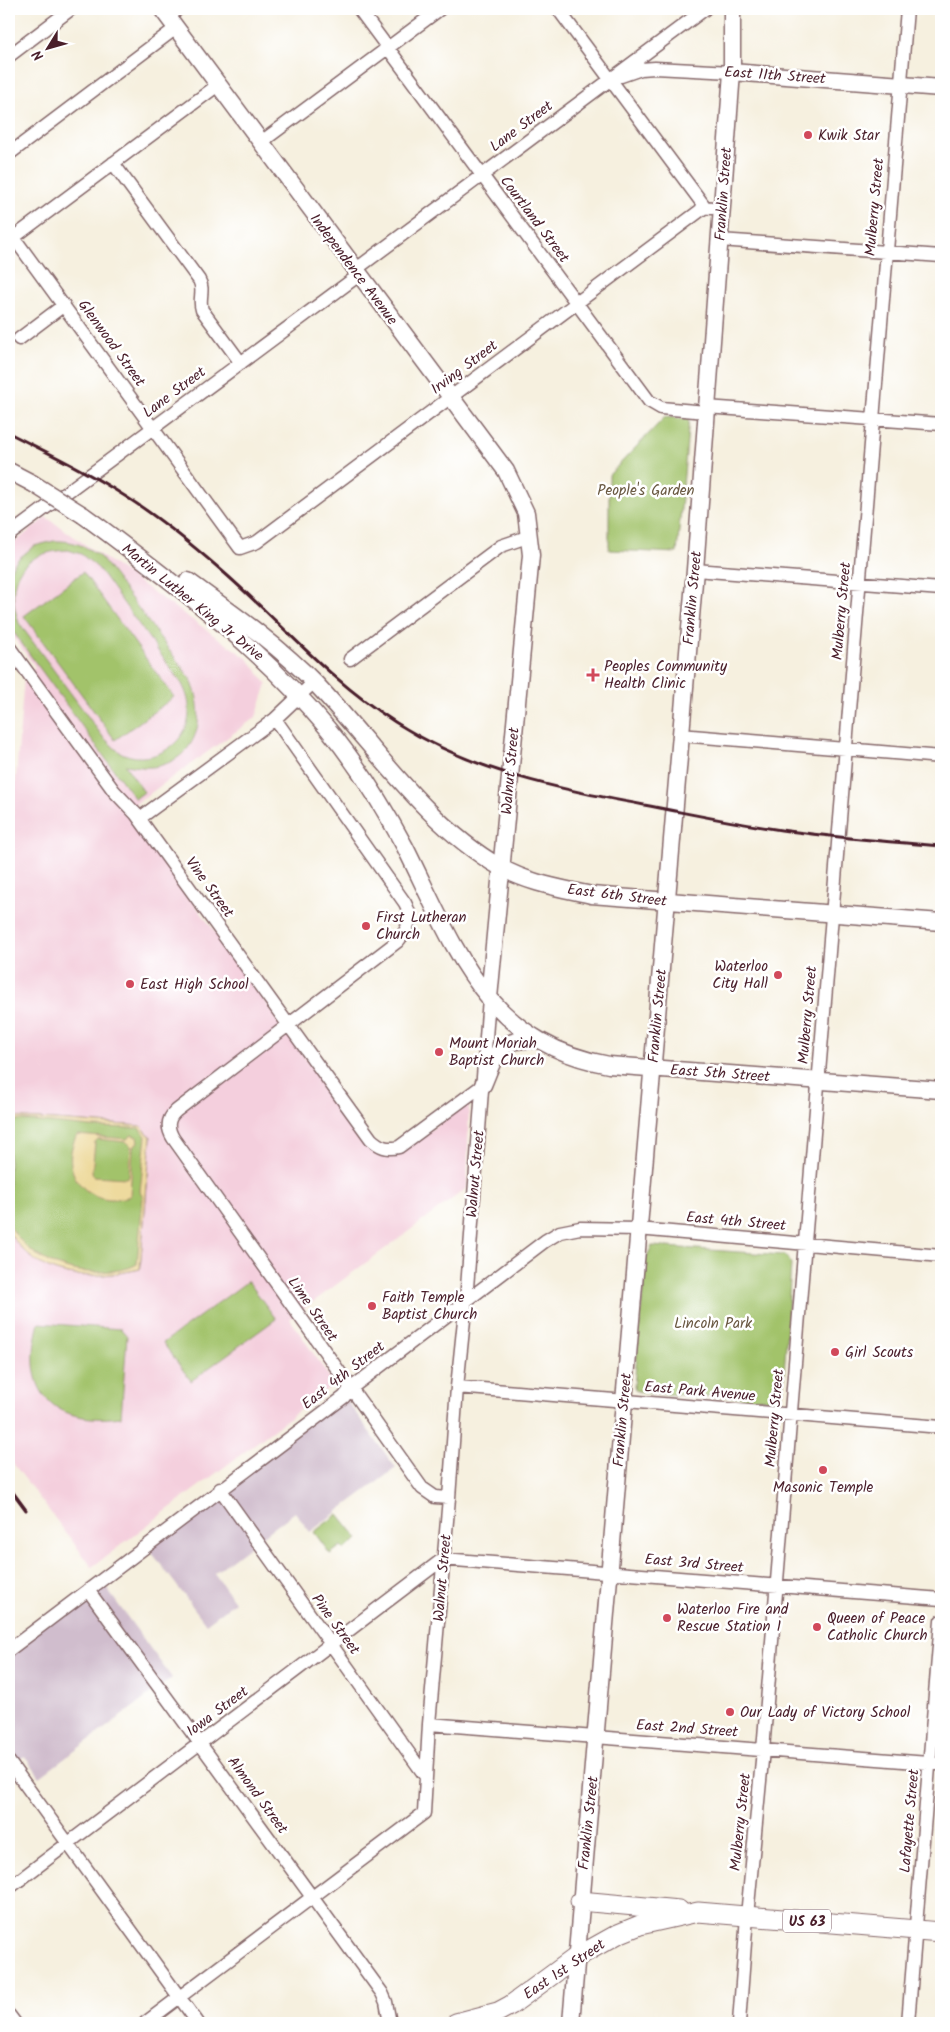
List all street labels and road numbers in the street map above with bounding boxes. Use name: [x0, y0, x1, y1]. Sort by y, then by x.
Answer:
street label: East 11th Street: [724, 60, 827, 92]
street label: Lane Street: [485, 95, 559, 159]
street label: Franklin Street: [709, 146, 739, 242]
street label: Mulberry Street: [859, 157, 891, 257]
street label: Courtland Street: [493, 171, 575, 269]
street label: Independence Avenue: [303, 209, 403, 331]
street label: Glenwood Street: [71, 295, 151, 392]
street label: Irving Street: [426, 334, 503, 401]
street label: Lane Street: [138, 361, 212, 425]
street label: Martin Luther King Jr Drive: [116, 538, 269, 668]
street label: Franklin Street: [677, 550, 709, 646]
street label: Mulberry Street: [826, 561, 858, 661]
street label: Walnut Street: [495, 726, 527, 816]
street label: Vine Street: [179, 852, 240, 923]
street label: East 6th Street: [566, 878, 668, 914]
street label: Mulberry Street: [792, 965, 824, 1065]
street label: Franklin Street: [642, 968, 674, 1064]
street label: East 5th Street: [669, 1059, 771, 1089]
street label: Walnut Street: [460, 1129, 492, 1219]
street label: East 4th Street: [685, 1206, 787, 1238]
street label: Lime Street: [281, 1272, 343, 1347]
street label: East 4th Street: [297, 1335, 391, 1416]
street label: Mulberry Street: [759, 1368, 791, 1468]
street label: Franklin Street: [607, 1372, 639, 1468]
street label: East Park Avenue: [643, 1375, 757, 1409]
street label: Walnut Street: [427, 1533, 459, 1623]
street label: East 3rd Street: [644, 1548, 745, 1580]
street label: Pine Street: [305, 1589, 366, 1660]
street label: Iowa Street: [181, 1680, 254, 1743]
street label: East 2nd Street: [635, 1713, 739, 1745]
street label: Almond Street: [221, 1752, 294, 1840]
street label: Lafayette Street: [894, 1768, 927, 1874]
street label: Mulberry Street: [724, 1772, 758, 1872]
street label: Franklin Street: [572, 1775, 606, 1871]
road number: US 63: [783, 1910, 831, 1932]
street label: East 1st Street: [518, 1933, 611, 2006]

